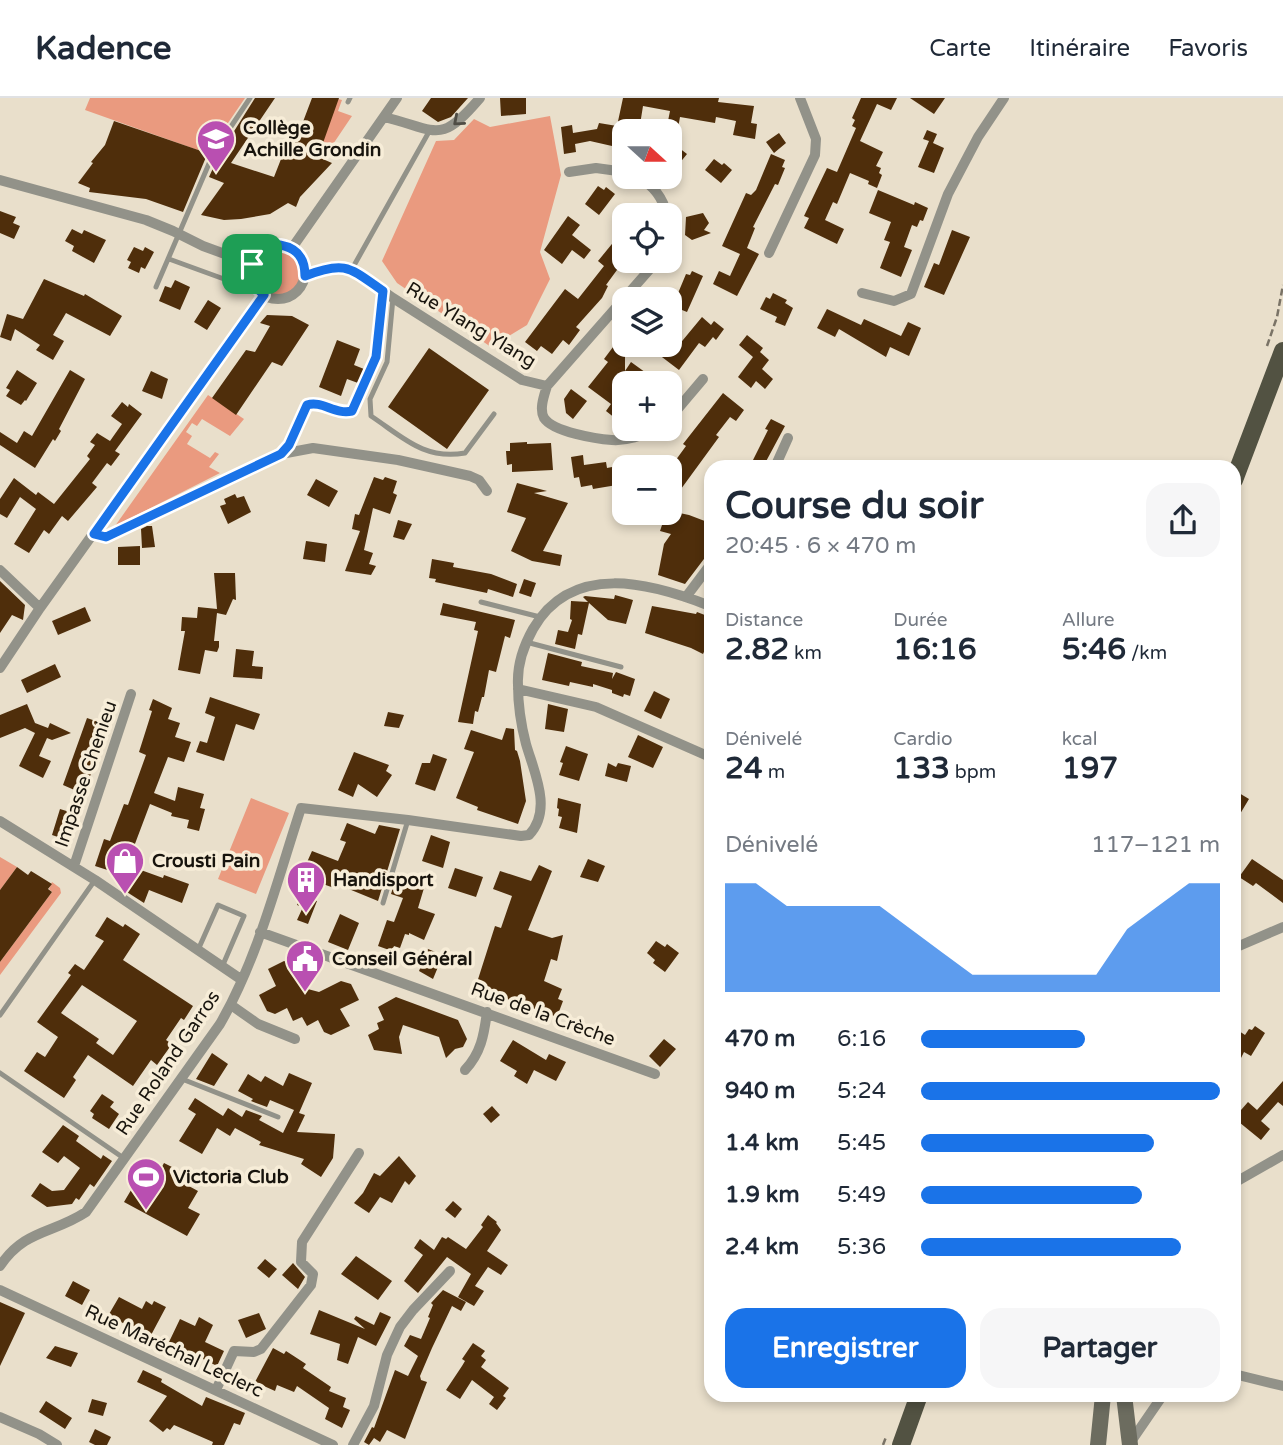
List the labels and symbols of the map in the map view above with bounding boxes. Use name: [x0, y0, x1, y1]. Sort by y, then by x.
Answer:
one-way arrow: [453, 112, 466, 125]
place label: Collège Achille Grondin: [243, 117, 381, 161]
school or university icon: Collège Achille Grondin: [195, 118, 237, 173]
north arrow: [612, 119, 682, 189]
pin: [222, 234, 282, 294]
street label: Rue Ylang Ylang: [402, 278, 540, 372]
street label: Impasse Chenieu: [51, 698, 121, 850]
shop icon: Crousti Pain: [104, 840, 146, 895]
place label: Crousti Pain: [152, 850, 260, 872]
building icon: Handisport: [285, 859, 327, 914]
place label: Handisport: [333, 869, 434, 892]
public building icon: Conseil Général: [284, 938, 326, 993]
place label: Conseil Général: [332, 948, 472, 970]
street label: Rue de la Crèche: [468, 978, 618, 1050]
street label: Rue Roland Garros: [111, 986, 225, 1140]
sports icon: Victoria Club: [125, 1156, 167, 1211]
place label: Victoria Club: [173, 1166, 289, 1188]
street label: Rue Maréchal Leclerc: [81, 1300, 267, 1402]

